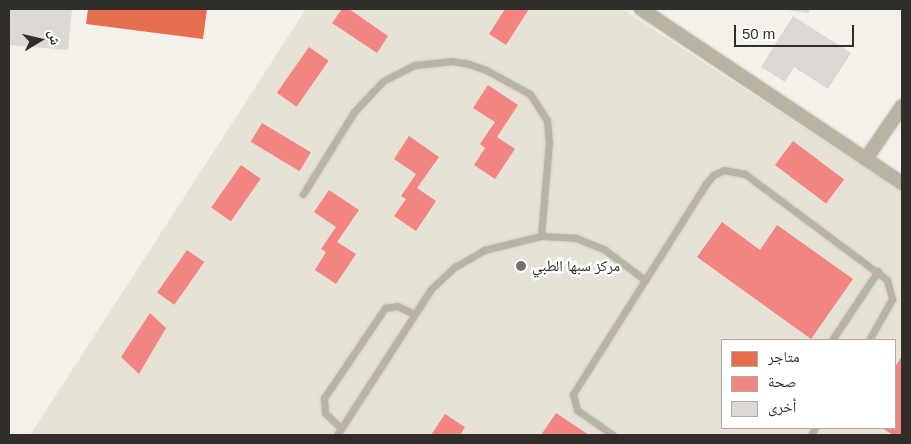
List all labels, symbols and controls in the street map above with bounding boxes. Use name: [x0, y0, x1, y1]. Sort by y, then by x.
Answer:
north arrow: [15, 15, 65, 65]
scale bar: [736, 15, 856, 47]
text: 50 m: [742, 25, 775, 42]
text: ش: [46, 29, 64, 46]
place label: مركز سبها الطبي: [532, 257, 620, 275]
marker: مركز سبها الطبي: [514, 259, 528, 273]
legend: [721, 339, 896, 429]
text: متاجر: [768, 348, 800, 365]
text: صحة: [768, 373, 797, 390]
text: أخرى: [768, 398, 796, 415]

